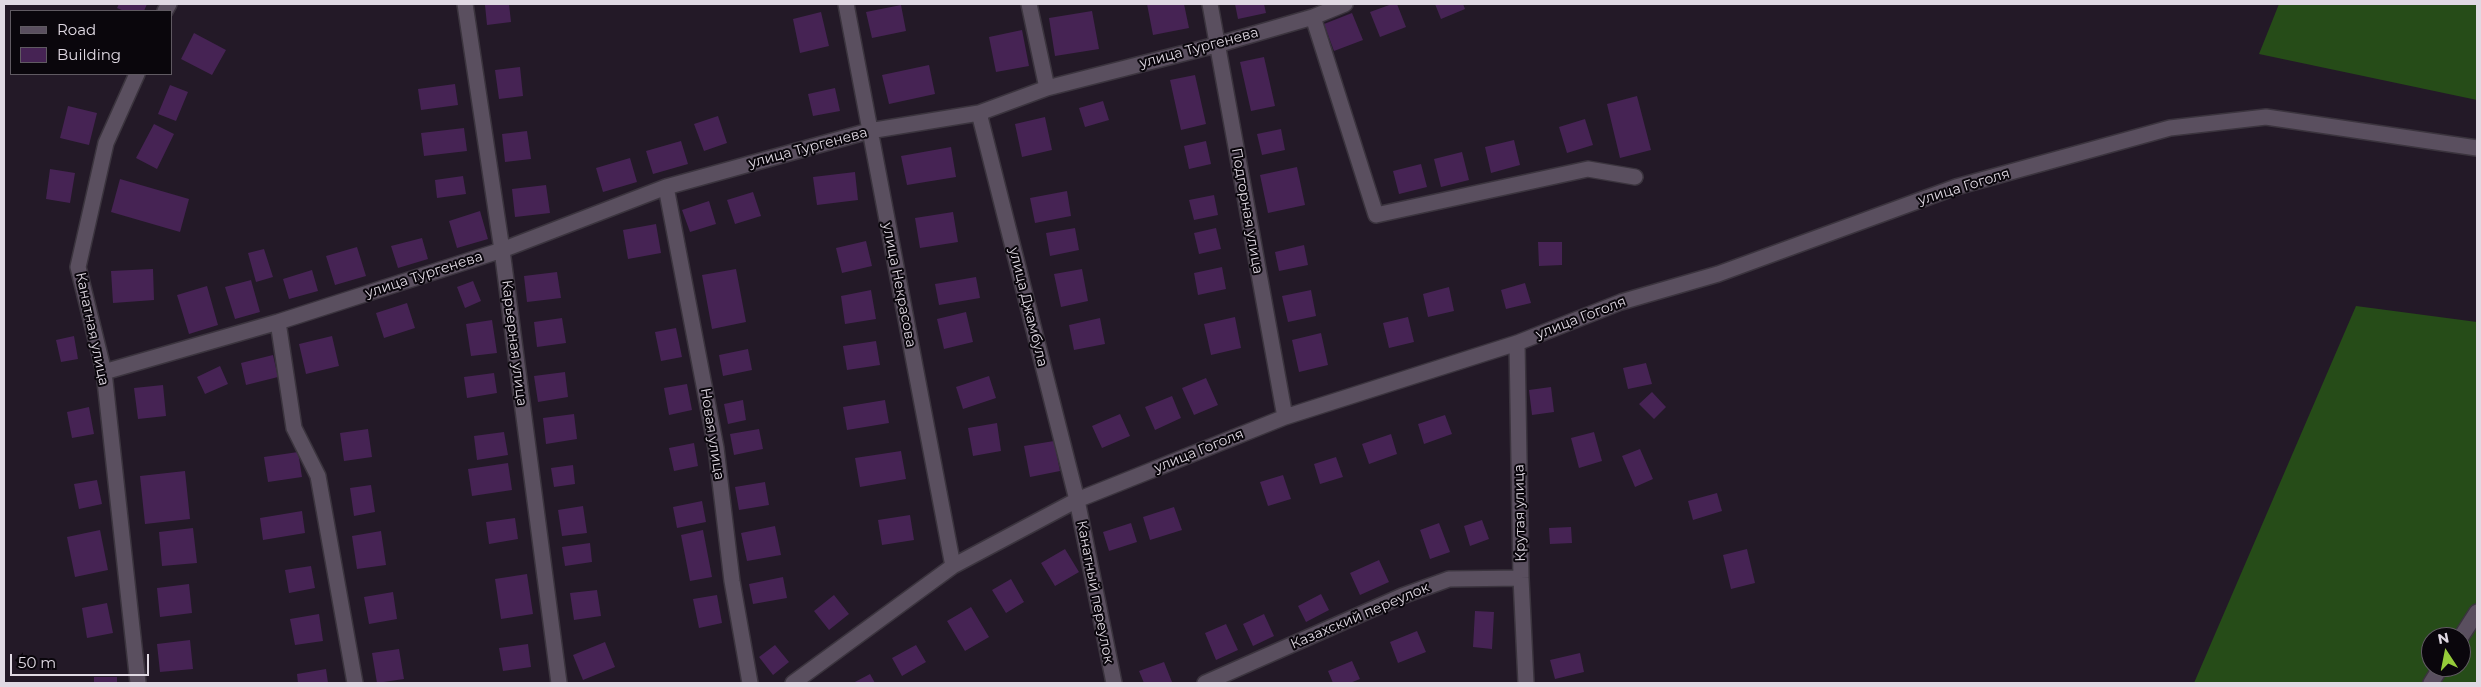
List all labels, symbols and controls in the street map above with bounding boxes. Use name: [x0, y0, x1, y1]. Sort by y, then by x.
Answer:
legend: [10, 10, 172, 75]
text: Road: [57, 20, 96, 39]
street label: улица Тургенева: [1138, 24, 1260, 72]
text: Building: [57, 45, 121, 64]
street label: улица Тургенева: [747, 124, 869, 172]
street label: Подгорная улица: [1228, 147, 1266, 275]
street label: улица Гоголя: [1916, 165, 2012, 209]
street label: улица Некрасова: [879, 221, 919, 349]
street label: улица Джамбула: [1005, 246, 1051, 368]
street label: улица Тургенева: [363, 248, 485, 302]
street label: Канатная улица: [72, 271, 112, 387]
street label: Карьерная улица: [498, 279, 530, 407]
street label: улица Гоголя: [1534, 293, 1628, 343]
street label: Новая улица: [696, 387, 728, 481]
street label: улица Гоголя: [1152, 425, 1246, 477]
street label: Крутая улица: [1511, 464, 1529, 562]
street label: Канатный переулок: [1073, 519, 1117, 665]
street label: Казахский переулок: [1288, 579, 1432, 653]
north arrow: [2421, 627, 2471, 677]
text: N: [2436, 628, 2451, 648]
scale bar: [12, 644, 151, 676]
text: 50 m: [18, 653, 56, 672]

